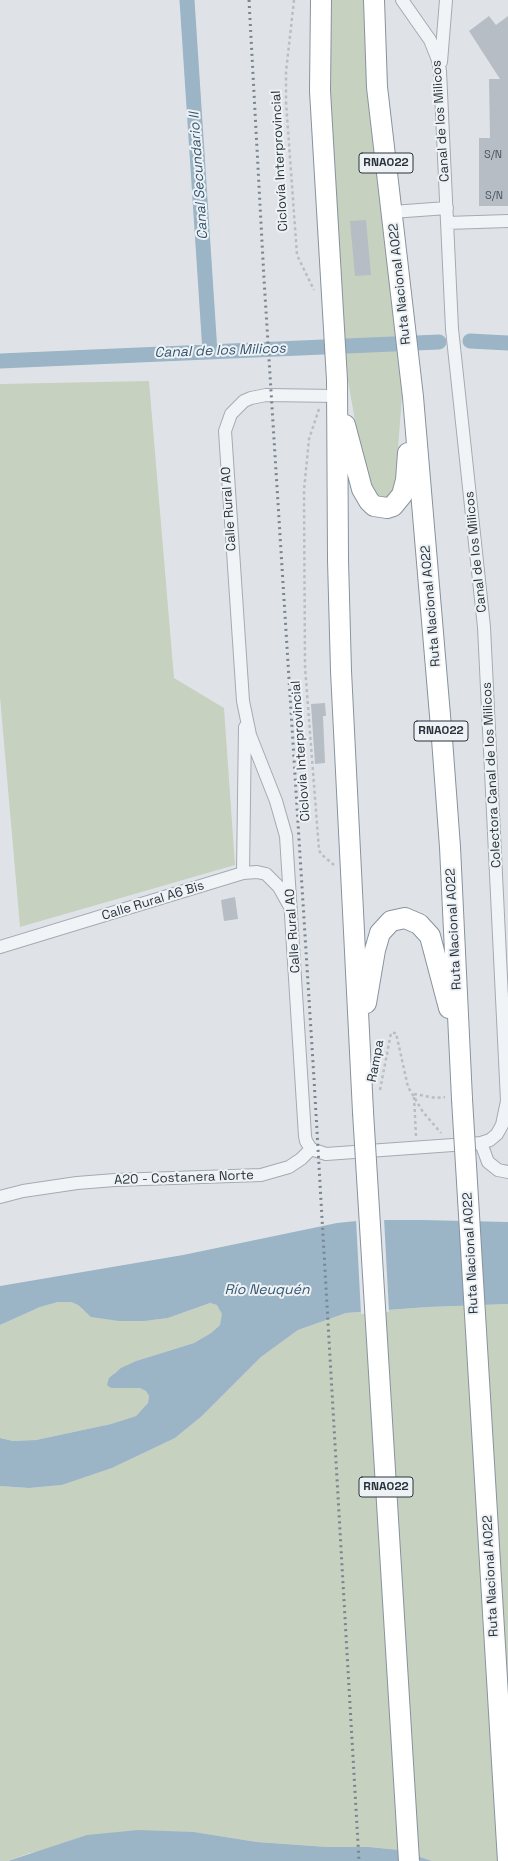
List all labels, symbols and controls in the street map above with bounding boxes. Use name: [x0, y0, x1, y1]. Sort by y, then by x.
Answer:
street label: Canal de los Milicos: [429, 60, 453, 182]
street label: Ciclovía Interprovincial: [269, 90, 291, 232]
water label: Canal Secundario II: [186, 112, 212, 240]
house number: S/N: [484, 148, 502, 162]
road number: RNA022: [359, 153, 413, 173]
house number: S/N: [485, 189, 503, 203]
street label: Ruta Nacional A022: [386, 223, 414, 345]
water label: Canal de los Milicos: [154, 340, 286, 362]
street label: Calle Rural A0: [218, 466, 240, 552]
street label: Canal de los Milicos: [462, 490, 490, 614]
street label: Ruta Nacional A022: [418, 545, 444, 667]
street label: Ciclovía Interprovincial: [288, 680, 314, 822]
street label: Colectora Canal de los Milicos: [479, 682, 505, 868]
road number: RNA022: [414, 721, 468, 741]
street label: Ruta Nacional A022: [443, 868, 465, 990]
street label: Calle Rural A6 Bis: [100, 878, 206, 924]
street label: Calle Rural A0: [282, 888, 304, 974]
street label: Rampa: [364, 1039, 388, 1083]
street label: A20 - Costanera Norte: [114, 1168, 254, 1188]
street label: Ruta Nacional A022: [460, 1192, 482, 1314]
water label: Río Neuquén: [224, 1282, 310, 1298]
road number: RNA022: [359, 1477, 413, 1497]
street label: Ruta Nacional A022: [480, 1515, 502, 1637]

